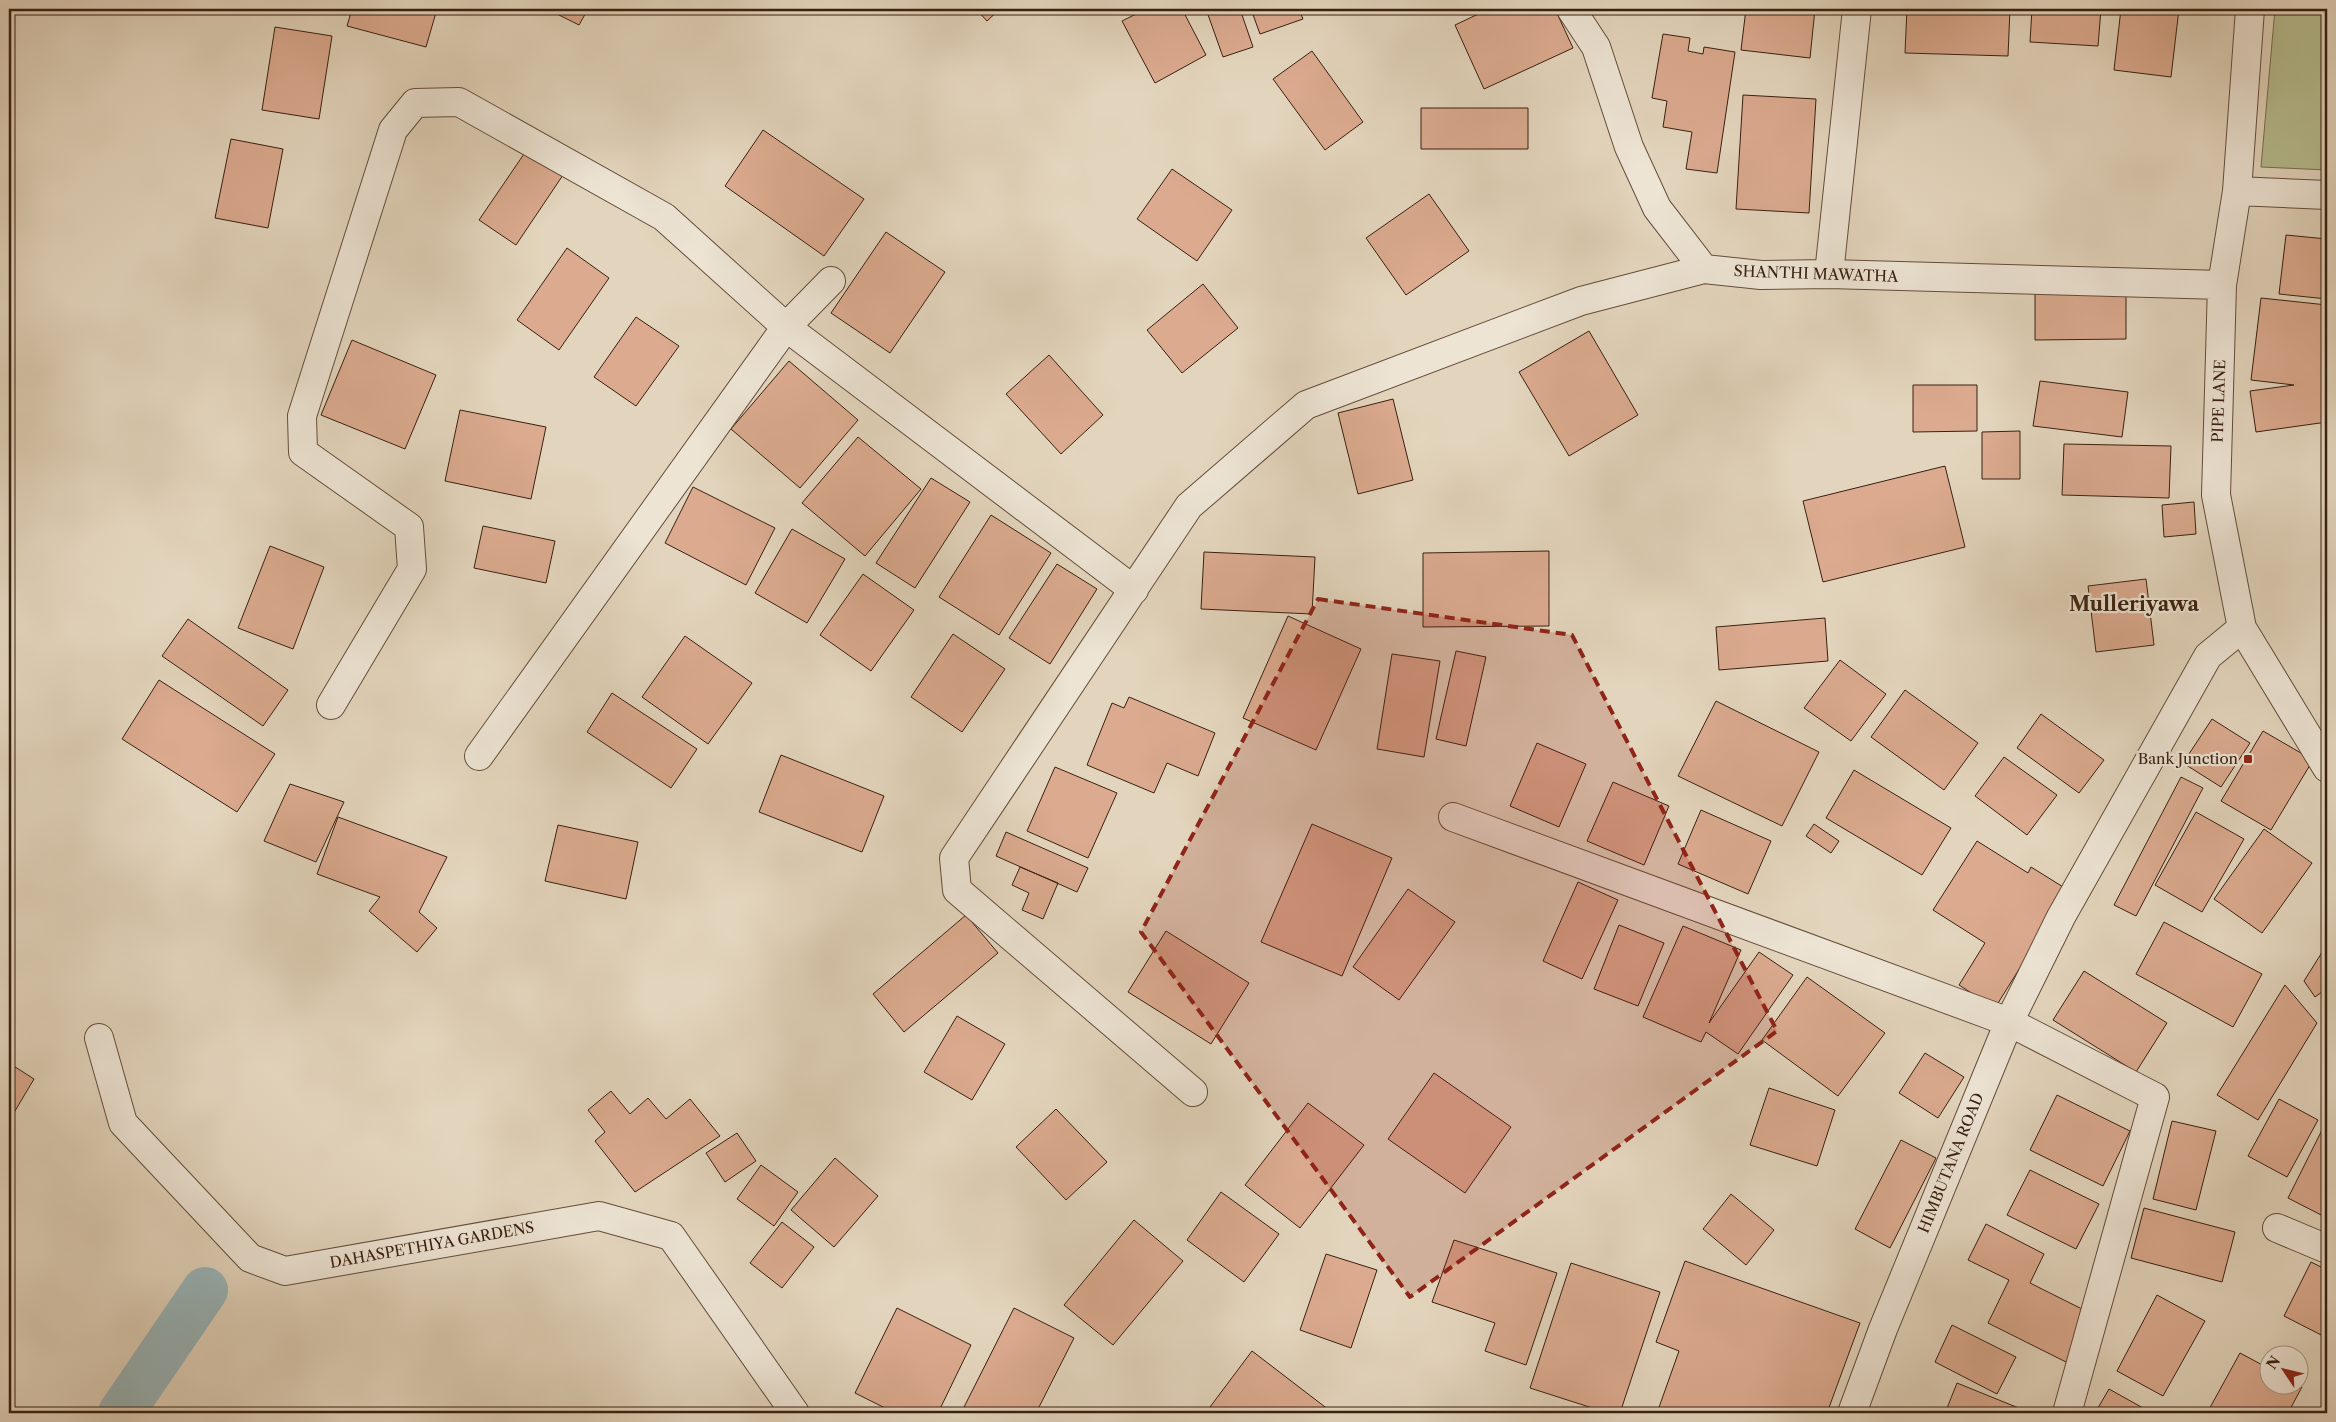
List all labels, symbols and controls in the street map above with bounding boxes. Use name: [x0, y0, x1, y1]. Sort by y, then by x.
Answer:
street label: SHANTHI MAWATHA: [1733, 261, 1899, 286]
street label: PIPE LANE: [2208, 359, 2229, 443]
district label: Mulleriyawa: [2069, 592, 2199, 616]
place label: Bank Junction: [2138, 749, 2239, 768]
marker: Bank Junction: [2242, 753, 2254, 765]
street label: HIMBUTANA ROAD: [1914, 1090, 1987, 1236]
street label: DAHASPETHIYA GARDENS: [328, 1217, 536, 1272]
north arrow: [2258, 1344, 2308, 1394]
text: N: [2262, 1352, 2284, 1373]

